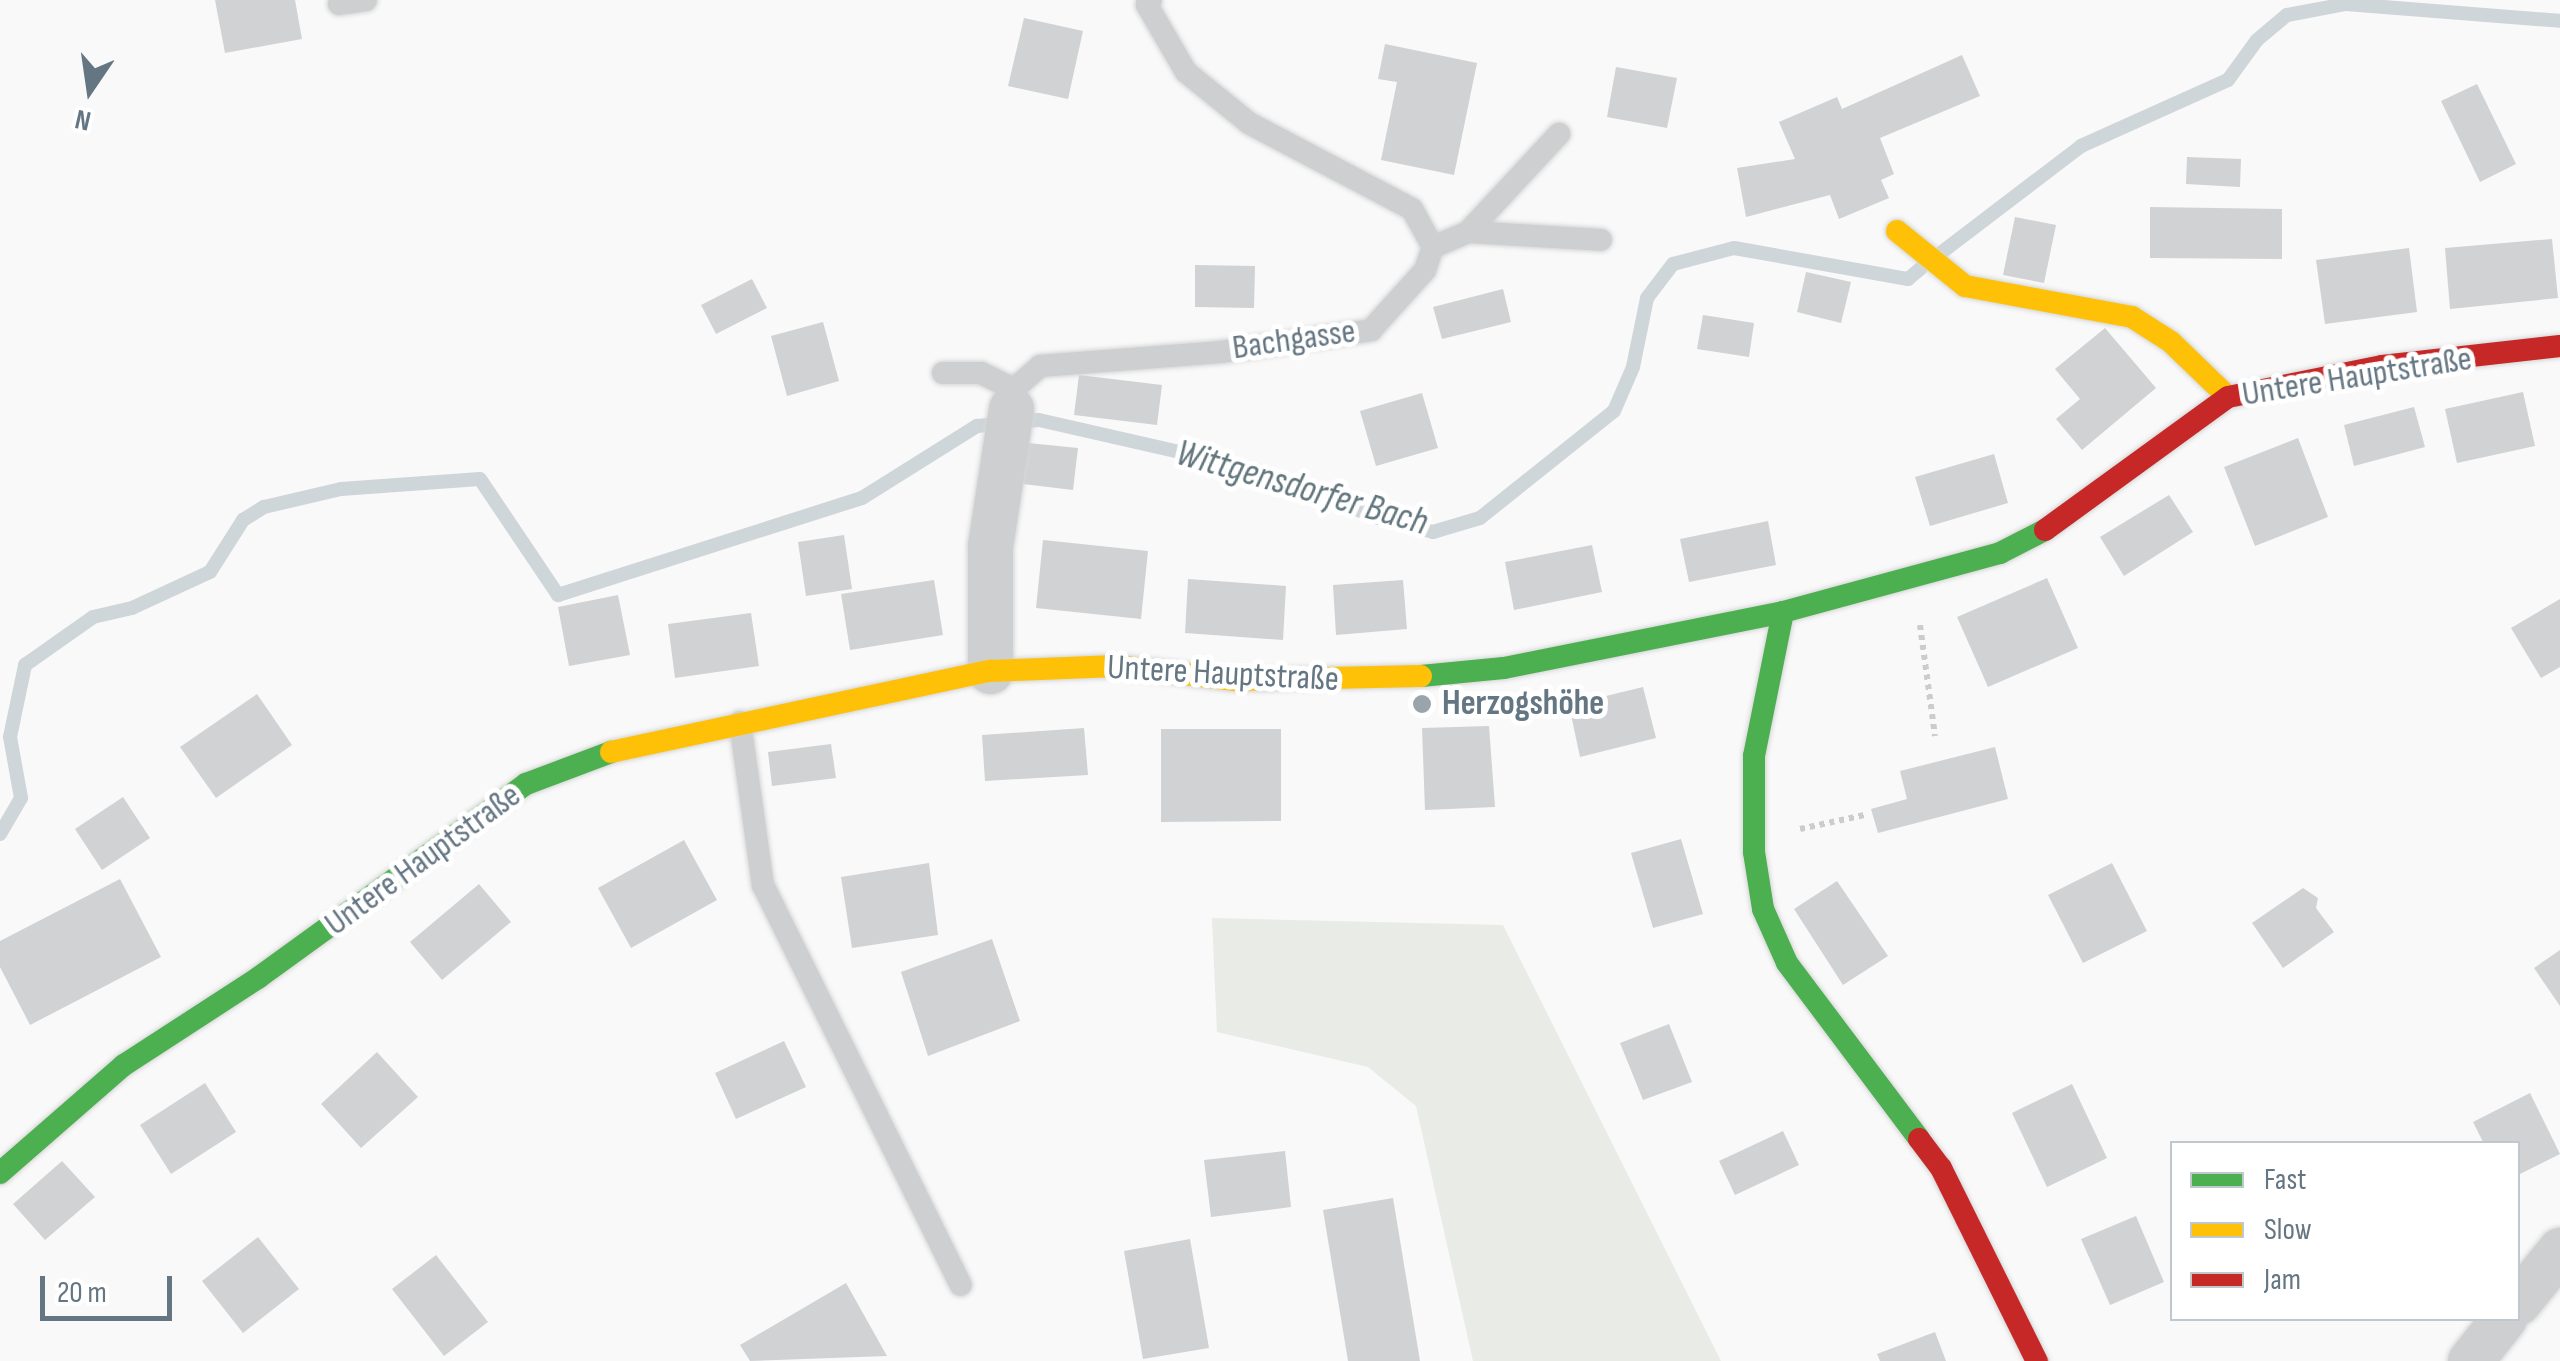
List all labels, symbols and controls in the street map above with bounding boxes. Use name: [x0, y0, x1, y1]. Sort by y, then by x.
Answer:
north arrow: [40, 40, 140, 140]
text: N: [72, 102, 94, 137]
street label: Bachgasse: [1230, 311, 1358, 369]
street label: Untere Hauptstraße: [2239, 338, 2475, 416]
water label: Wittgensdorfer Bach: [1171, 430, 1433, 546]
street label: Untere Hauptstraße: [1106, 647, 1340, 701]
place label: Herzogshöhe: [1442, 683, 1604, 725]
marker: Herzogshöhe: [1411, 693, 1433, 715]
street label: Untere Hauptstraße: [317, 775, 529, 945]
legend: [2170, 1141, 2520, 1321]
text: Fast: [2264, 1162, 2306, 1198]
text: Slow: [2264, 1212, 2312, 1248]
scale bar: [45, 1256, 178, 1318]
text: Jam: [2264, 1262, 2301, 1298]
text: 20 m: [57, 1275, 107, 1311]

